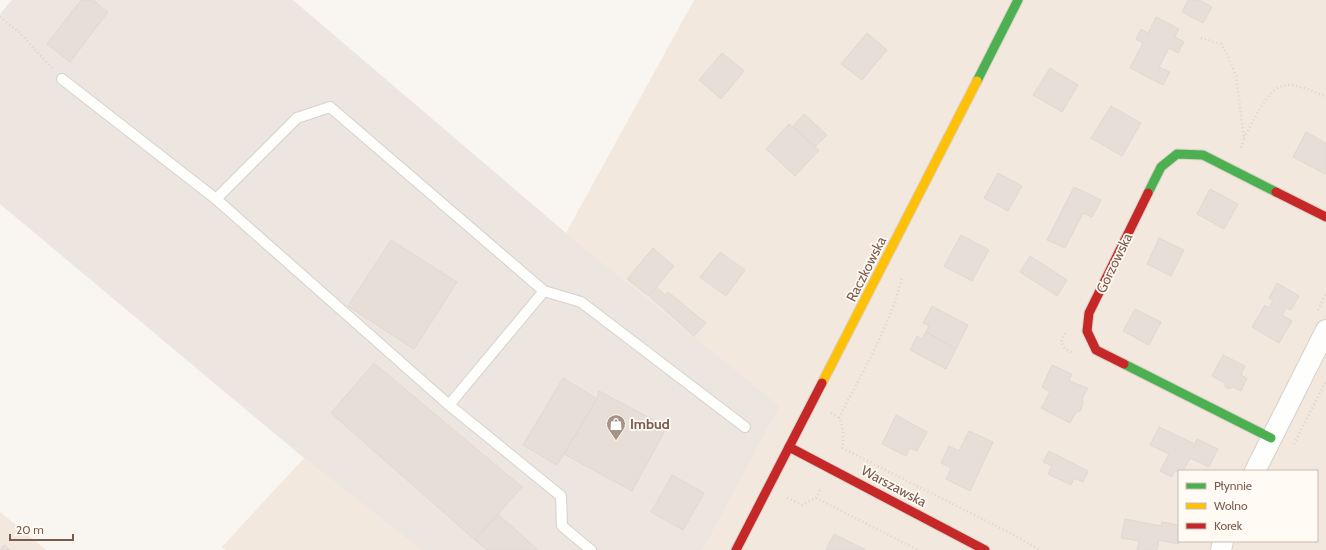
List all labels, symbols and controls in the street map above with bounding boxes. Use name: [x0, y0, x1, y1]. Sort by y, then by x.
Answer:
street label: Gorzowska: [1092, 230, 1136, 296]
street label: Raczkowska: [842, 233, 890, 305]
shop icon: Imbud: [605, 413, 627, 441]
place label: Imbud: [630, 415, 670, 433]
street label: Warszawska: [858, 461, 930, 511]
legend: [1178, 470, 1318, 542]
text: Płynnie: [1214, 478, 1252, 493]
text: Wolno: [1214, 498, 1248, 513]
scale bar: [10, 516, 73, 542]
text: Korek: [1214, 518, 1243, 533]
text: 20 m: [16, 522, 44, 537]

